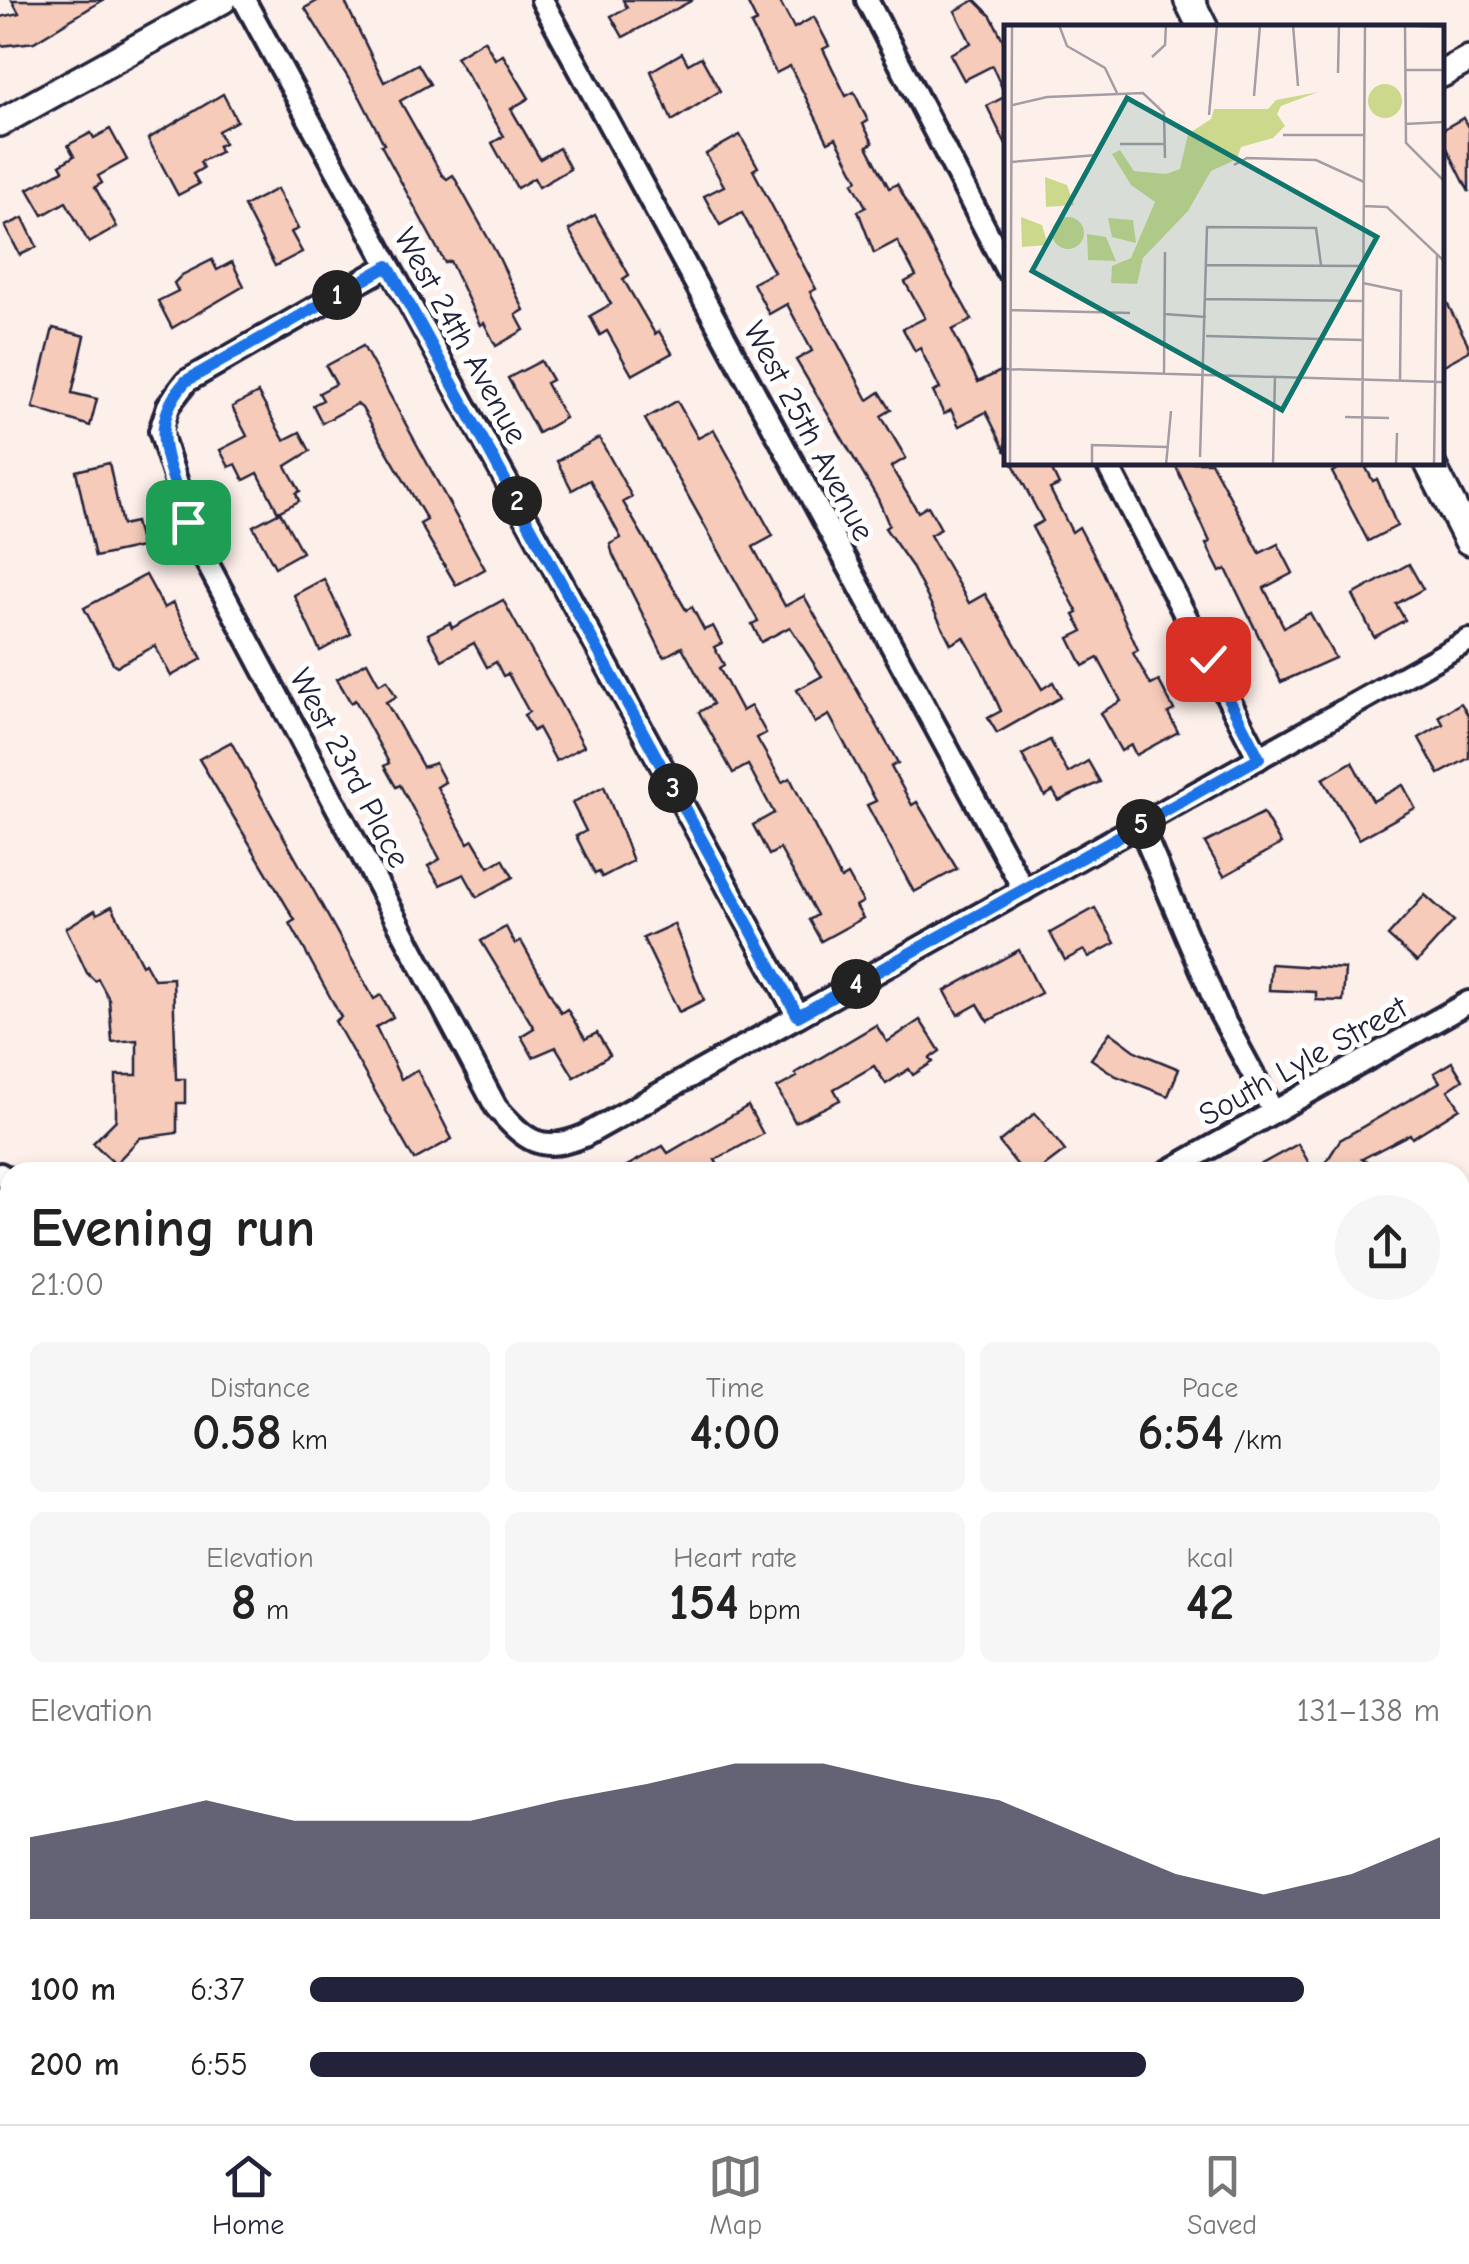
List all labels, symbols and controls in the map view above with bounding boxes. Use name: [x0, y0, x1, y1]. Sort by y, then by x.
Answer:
inset map: [1004, 25, 1444, 465]
street label: West 24th Avenue: [386, 222, 536, 450]
pin: 1: [312, 270, 362, 320]
text: 1: [331, 279, 343, 311]
street label: West 25th Avenue: [736, 315, 882, 547]
pin: 2: [492, 476, 542, 526]
pin: [146, 480, 231, 565]
text: 2: [510, 485, 524, 517]
icon: arrive: [161, 495, 216, 550]
pin: [1166, 617, 1251, 702]
icon: check: [1181, 632, 1236, 687]
street label: West 23rd Place: [282, 662, 418, 874]
pin: 3: [648, 763, 698, 813]
text: 3: [666, 772, 680, 804]
pin: 5: [1116, 799, 1166, 849]
text: 5: [1134, 808, 1148, 840]
pin: 4: [831, 959, 881, 1009]
text: 4: [849, 968, 863, 1000]
street label: South Lyle Street: [1193, 988, 1414, 1133]
button: share: [1335, 1195, 1440, 1300]
text: Evening run: [30, 1196, 315, 1260]
text: 21:00: [30, 1266, 104, 1303]
text: Distance: [210, 1372, 310, 1404]
text: Time: [706, 1372, 764, 1404]
text: Pace: [1182, 1372, 1238, 1404]
text: 0.58: [192, 1404, 282, 1462]
text: 4:00: [690, 1404, 781, 1462]
text: 6:54: [1138, 1404, 1224, 1462]
text: km: [282, 1424, 328, 1456]
text: /km: [1224, 1424, 1282, 1456]
text: Elevation: [206, 1542, 314, 1574]
text: Heart rate: [673, 1542, 797, 1574]
text: kcal: [1186, 1542, 1234, 1574]
text: 8: [231, 1574, 257, 1632]
text: 154: [669, 1574, 739, 1632]
text: 42: [1186, 1574, 1234, 1632]
text: m: [257, 1594, 289, 1626]
text: bpm: [739, 1594, 801, 1626]
text: Elevation: [30, 1692, 153, 1729]
text: 131–138 m: [1297, 1692, 1440, 1729]
text: 100 m: [30, 1971, 116, 2008]
text: 6:37: [190, 1971, 244, 2008]
text: 200 m: [30, 2046, 119, 2083]
text: 6:55: [190, 2046, 248, 2083]
tab: Home: [212, 2149, 284, 2241]
tab: Map: [708, 2149, 763, 2241]
tab: Saved: [1187, 2149, 1257, 2241]

